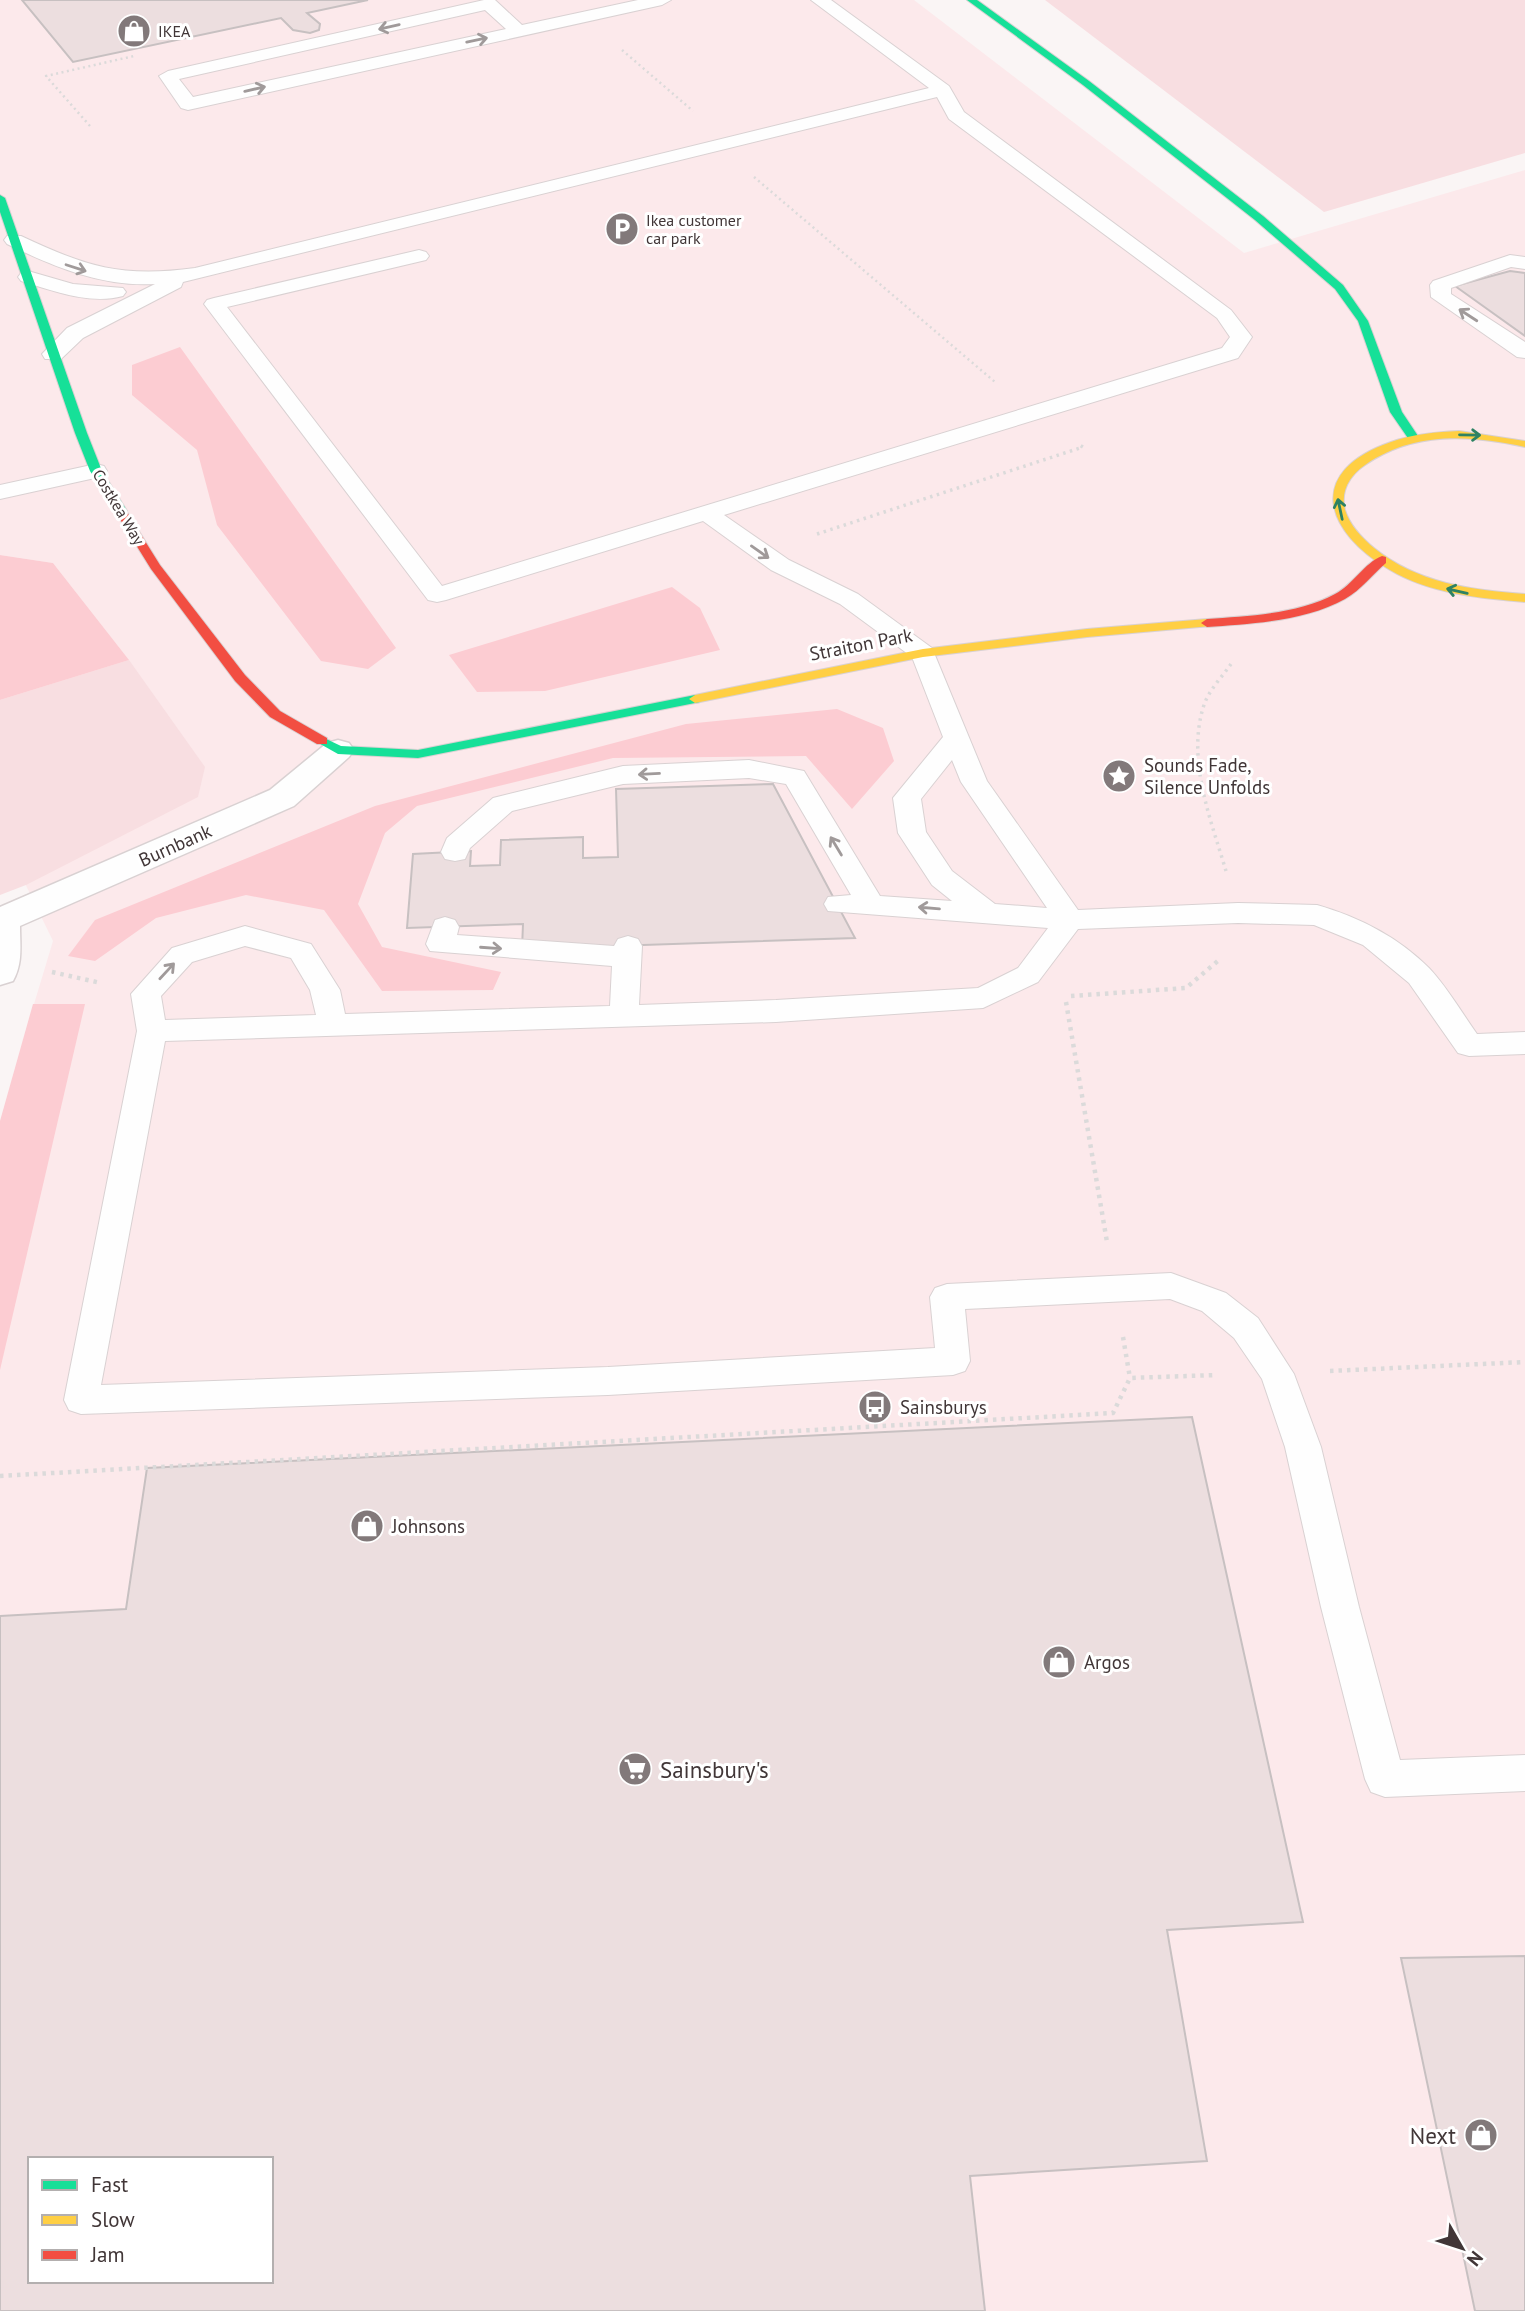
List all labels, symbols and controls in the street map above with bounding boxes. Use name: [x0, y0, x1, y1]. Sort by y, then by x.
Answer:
shop icon: IKEA: [115, 12, 153, 50]
one-way arrow: [378, 20, 401, 34]
place label: IKEA: [158, 21, 191, 41]
one-way arrow: [465, 32, 488, 46]
one-way arrow: [243, 81, 266, 95]
parking icon: Ikea customer car park: [603, 210, 641, 248]
place label: Ikea customer car park: [646, 210, 742, 248]
one-way arrow: [65, 262, 87, 275]
one-way arrow: [1458, 307, 1478, 321]
one-way arrow: [1458, 428, 1481, 442]
street label: Costkea Way: [89, 466, 150, 549]
one-way arrow: [1333, 498, 1347, 521]
one-way arrow: [750, 545, 770, 559]
one-way arrow: [1446, 583, 1469, 597]
street label: Straiton Park: [807, 622, 915, 666]
place label: Sounds Fade, Silence Unfolds: [1144, 753, 1270, 799]
place icon: Sounds Fade, Silence Unfolds: [1100, 757, 1138, 795]
one-way arrow: [638, 768, 661, 781]
street label: Burnbank: [135, 818, 215, 872]
one-way arrow: [829, 837, 843, 857]
one-way arrow: [918, 901, 941, 914]
one-way arrow: [479, 941, 502, 954]
one-way arrow: [158, 963, 175, 980]
bus stop icon: Sainsburys: [856, 1388, 894, 1426]
place label: Sainsburys: [900, 1395, 987, 1419]
shop icon: Johnsons: [348, 1507, 386, 1545]
place label: Johnsons: [391, 1514, 465, 1538]
shop icon: Argos: [1040, 1643, 1078, 1681]
place label: Argos: [1084, 1650, 1130, 1674]
supermarket icon: Sainsbury's: [616, 1750, 654, 1788]
place label: Sainsbury's: [660, 1755, 769, 1784]
shop icon: Next: [1462, 2116, 1500, 2154]
place label: Next: [1410, 2121, 1456, 2150]
legend: [28, 2157, 273, 2283]
text: Fast: [91, 2171, 128, 2198]
text: Slow: [91, 2206, 135, 2233]
north arrow: [1427, 2213, 1497, 2283]
text: Jam: [90, 2241, 125, 2268]
text: N: [1462, 2246, 1488, 2271]

